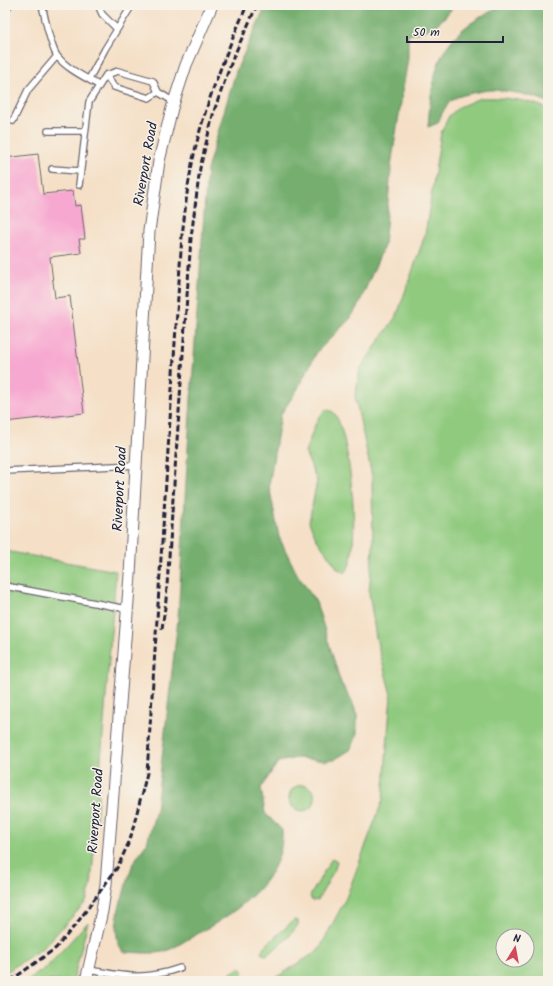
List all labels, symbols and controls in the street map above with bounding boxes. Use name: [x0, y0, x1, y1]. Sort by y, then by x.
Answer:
scale bar: [407, 18, 503, 44]
text: 50 m: [413, 23, 440, 42]
street label: Riverport Road: [128, 119, 164, 208]
street label: Riverport Road: [107, 445, 133, 532]
street label: Riverport Road: [82, 767, 110, 854]
north arrow: [495, 928, 535, 968]
text: N: [512, 930, 522, 949]

